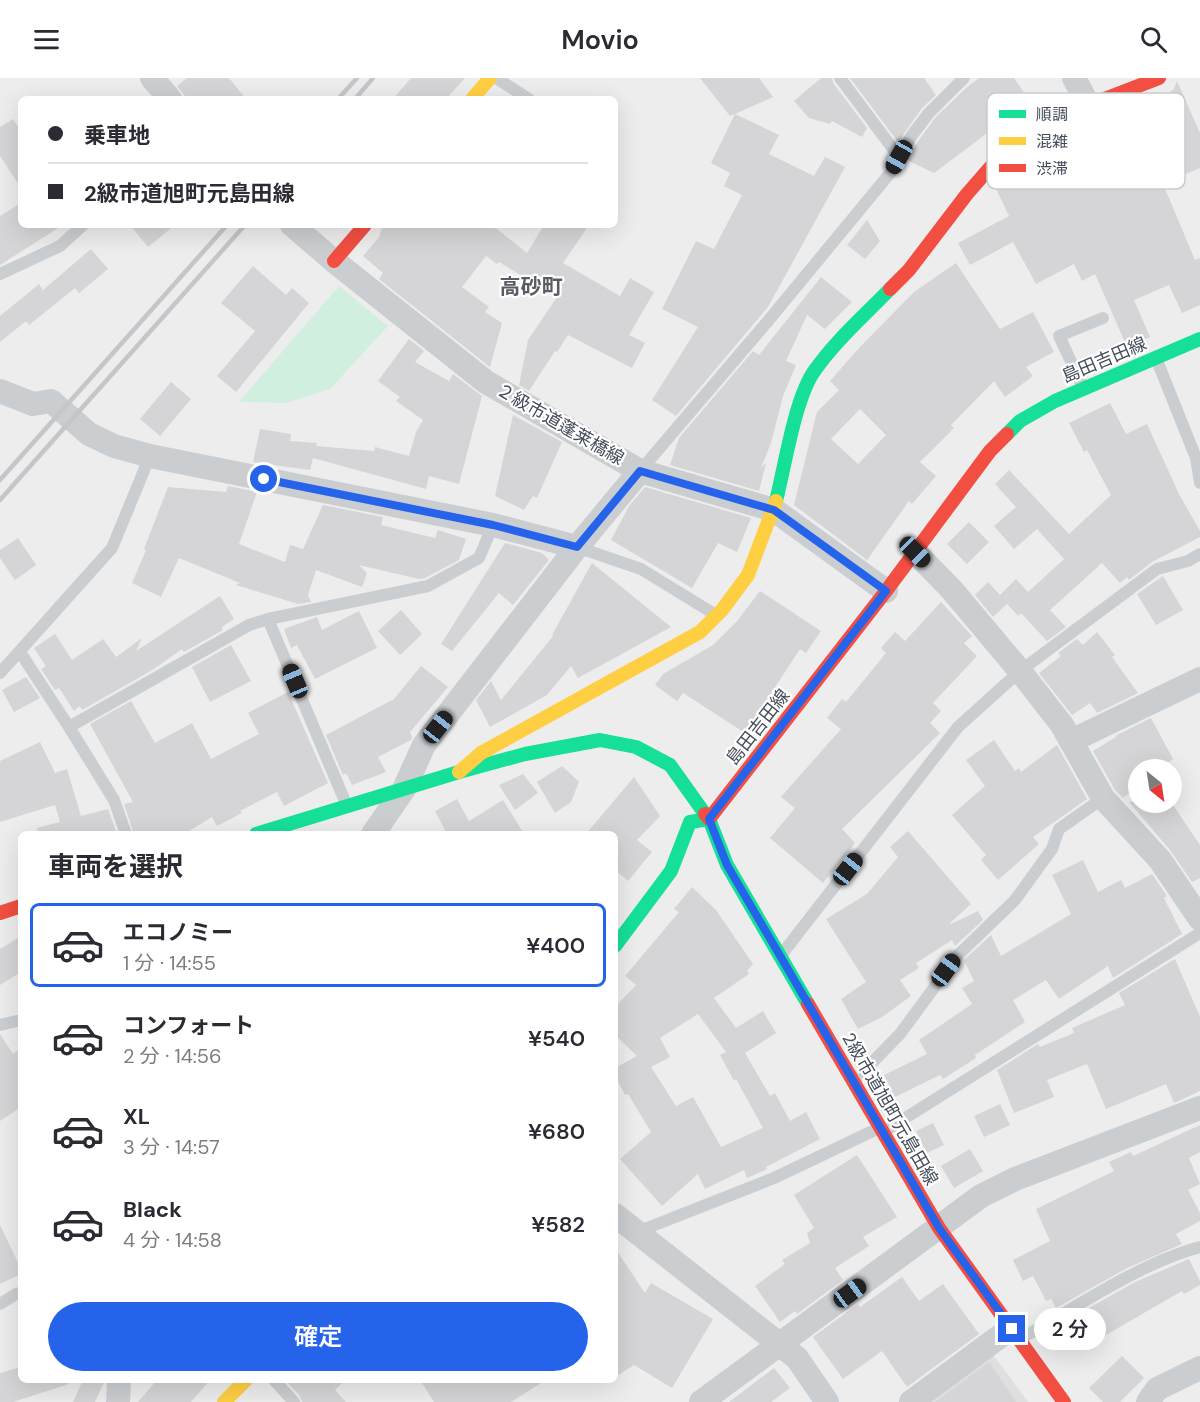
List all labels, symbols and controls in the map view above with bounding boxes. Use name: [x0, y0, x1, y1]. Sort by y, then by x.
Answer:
text: Movio: [561, 22, 639, 57]
icon: menu: [30, 23, 63, 56]
icon: search: [1137, 23, 1170, 56]
legend: [987, 93, 1185, 189]
text: 順調: [1036, 104, 1068, 125]
text: 乗車地: [84, 121, 150, 150]
text: 混雑: [1036, 131, 1068, 152]
car: [882, 137, 916, 177]
text: 渋滞: [1036, 158, 1068, 179]
text: 2級市道旭町元島田線: [84, 179, 295, 208]
district label: 高砂町: [500, 273, 563, 301]
street label: 島田吉田線: [1058, 331, 1150, 389]
street label: ２級市道蓬莱橋線: [492, 378, 628, 470]
route start: [250, 465, 277, 492]
car: [896, 533, 934, 571]
car: [280, 661, 310, 701]
street label: 島田吉田線: [721, 684, 795, 770]
car: [420, 707, 456, 747]
north arrow: [1128, 759, 1182, 813]
map controls: [1128, 759, 1182, 813]
text: 車両を選択: [48, 849, 183, 884]
car: [830, 849, 866, 889]
icon: car: [51, 918, 105, 972]
text: エコノミー: [123, 918, 233, 947]
text: ¥400: [526, 931, 585, 960]
text: 1 分 · 14:55: [123, 950, 216, 976]
car: [928, 950, 964, 990]
icon: car: [51, 1011, 105, 1065]
text: コンフォート: [123, 1011, 254, 1040]
text: ¥540: [528, 1024, 585, 1053]
street label: 2級市道旭町元島田線: [837, 1028, 943, 1190]
text: 2 分 · 14:56: [123, 1043, 222, 1069]
text: XL: [123, 1102, 150, 1131]
icon: car: [51, 1104, 105, 1158]
text: ¥680: [528, 1117, 585, 1146]
text: 3 分 · 14:57: [123, 1134, 220, 1160]
text: Black: [123, 1195, 182, 1224]
icon: car: [51, 1197, 105, 1251]
text: ¥582: [531, 1210, 585, 1239]
text: 4 分 · 14:58: [123, 1227, 222, 1253]
car: [830, 1275, 870, 1311]
button: 確定: [48, 1302, 588, 1371]
callout: 2 分: [1033, 1308, 1105, 1350]
route end: [998, 1315, 1025, 1342]
text: 2 分: [1052, 1316, 1088, 1342]

